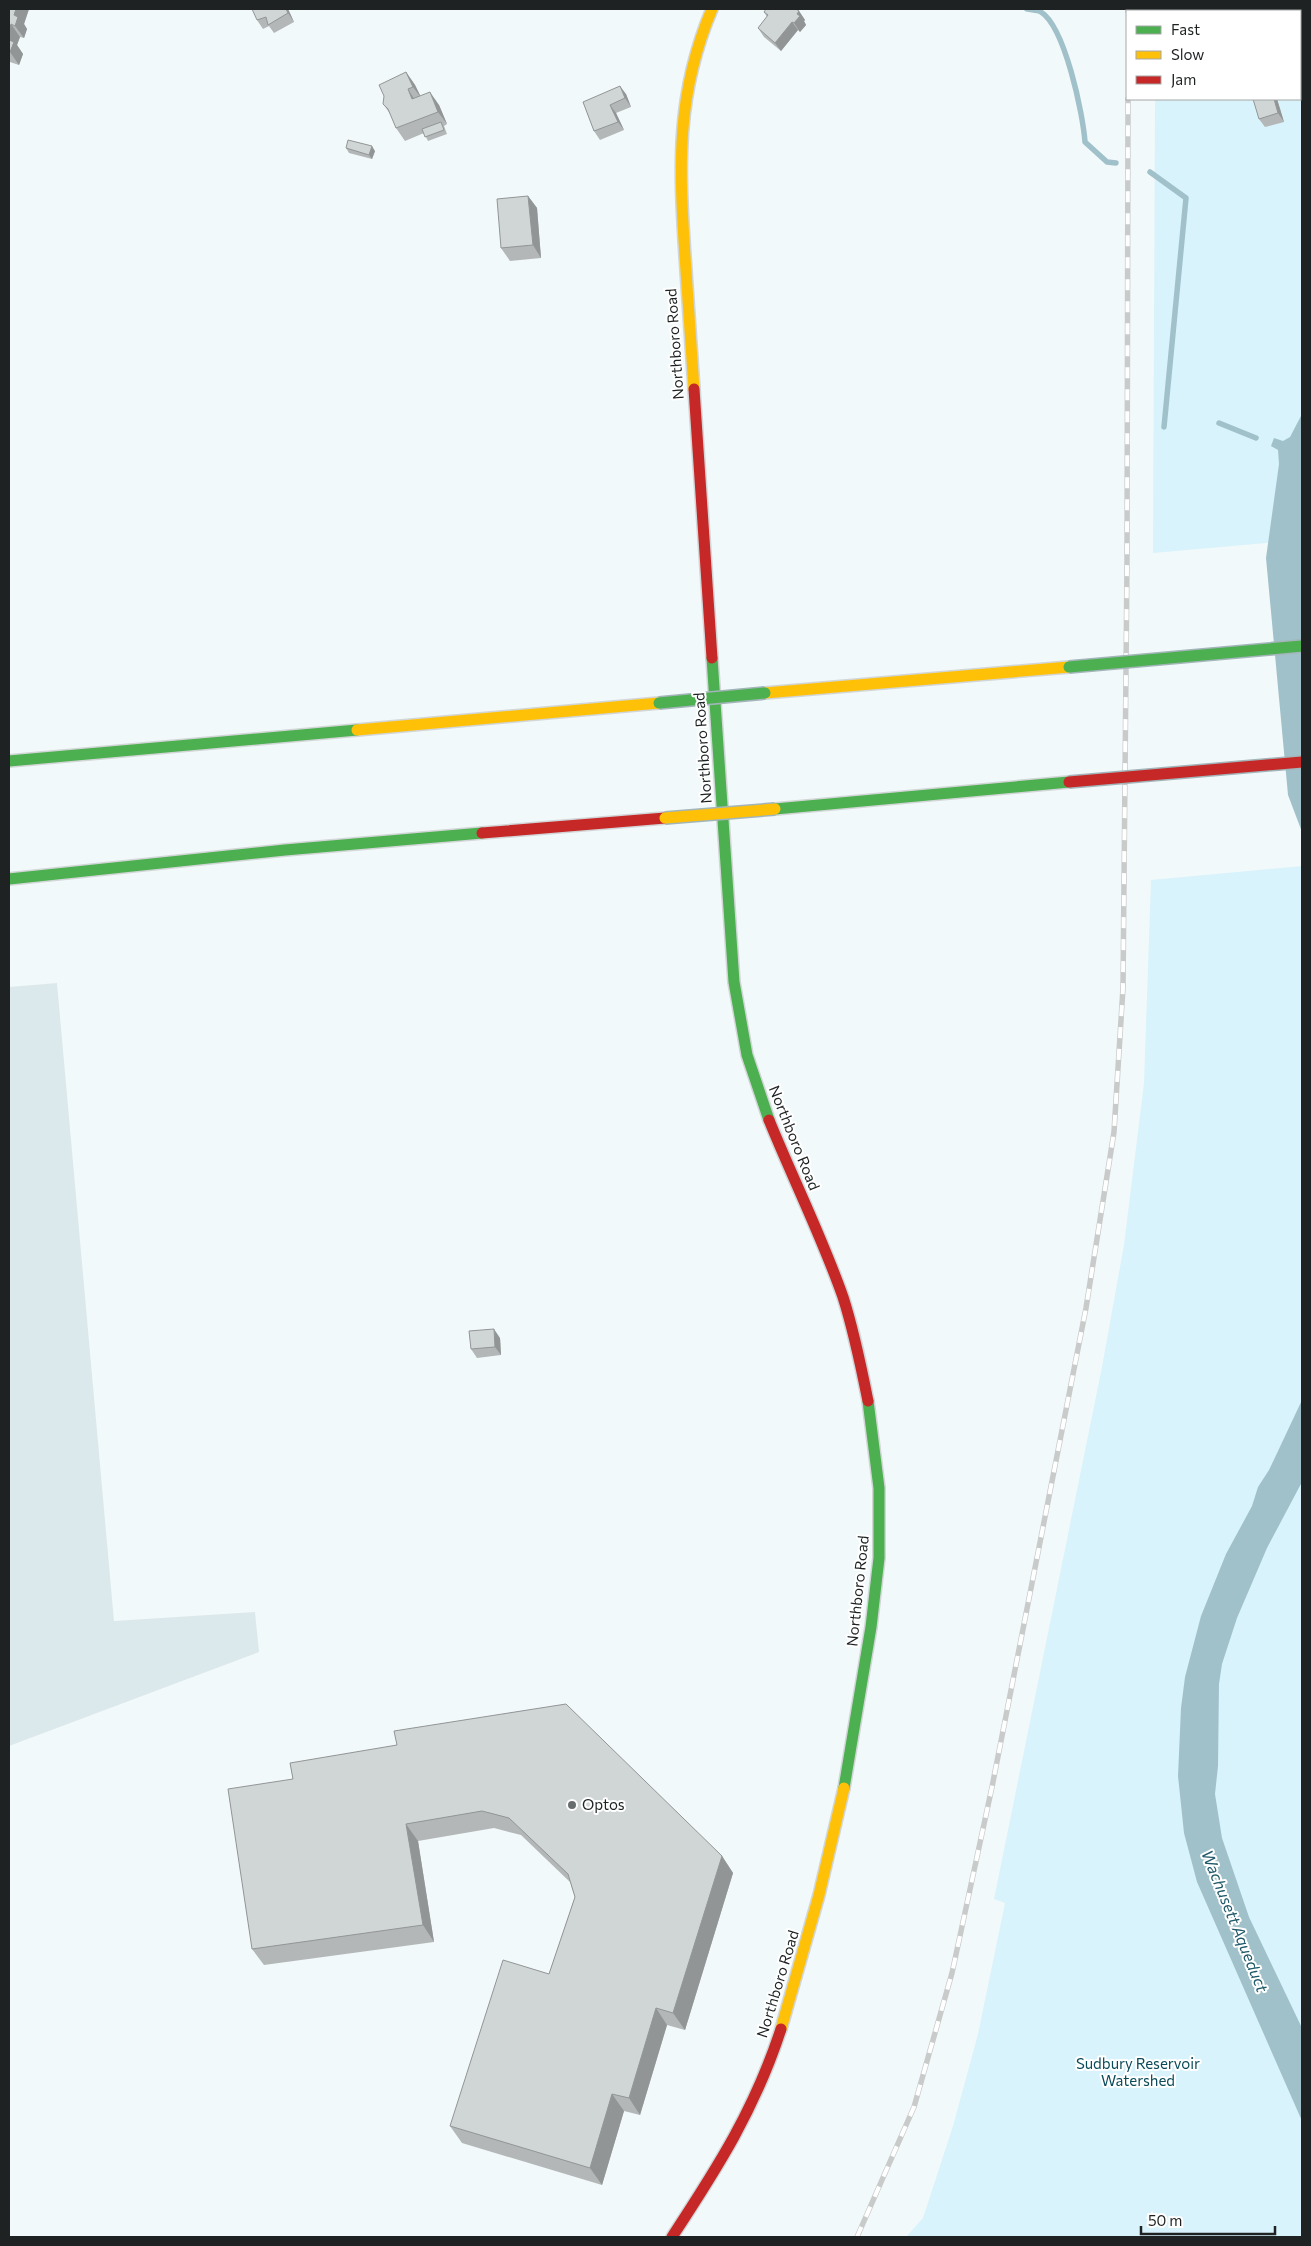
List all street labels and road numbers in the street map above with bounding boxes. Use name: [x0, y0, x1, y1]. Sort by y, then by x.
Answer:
street label: Northboro Road: [661, 288, 687, 400]
street label: Northboro Road: [689, 692, 715, 804]
street label: Northboro Road: [766, 1083, 824, 1193]
street label: Northboro Road: [842, 1535, 872, 1647]
street label: Northboro Road: [752, 1928, 802, 2040]

